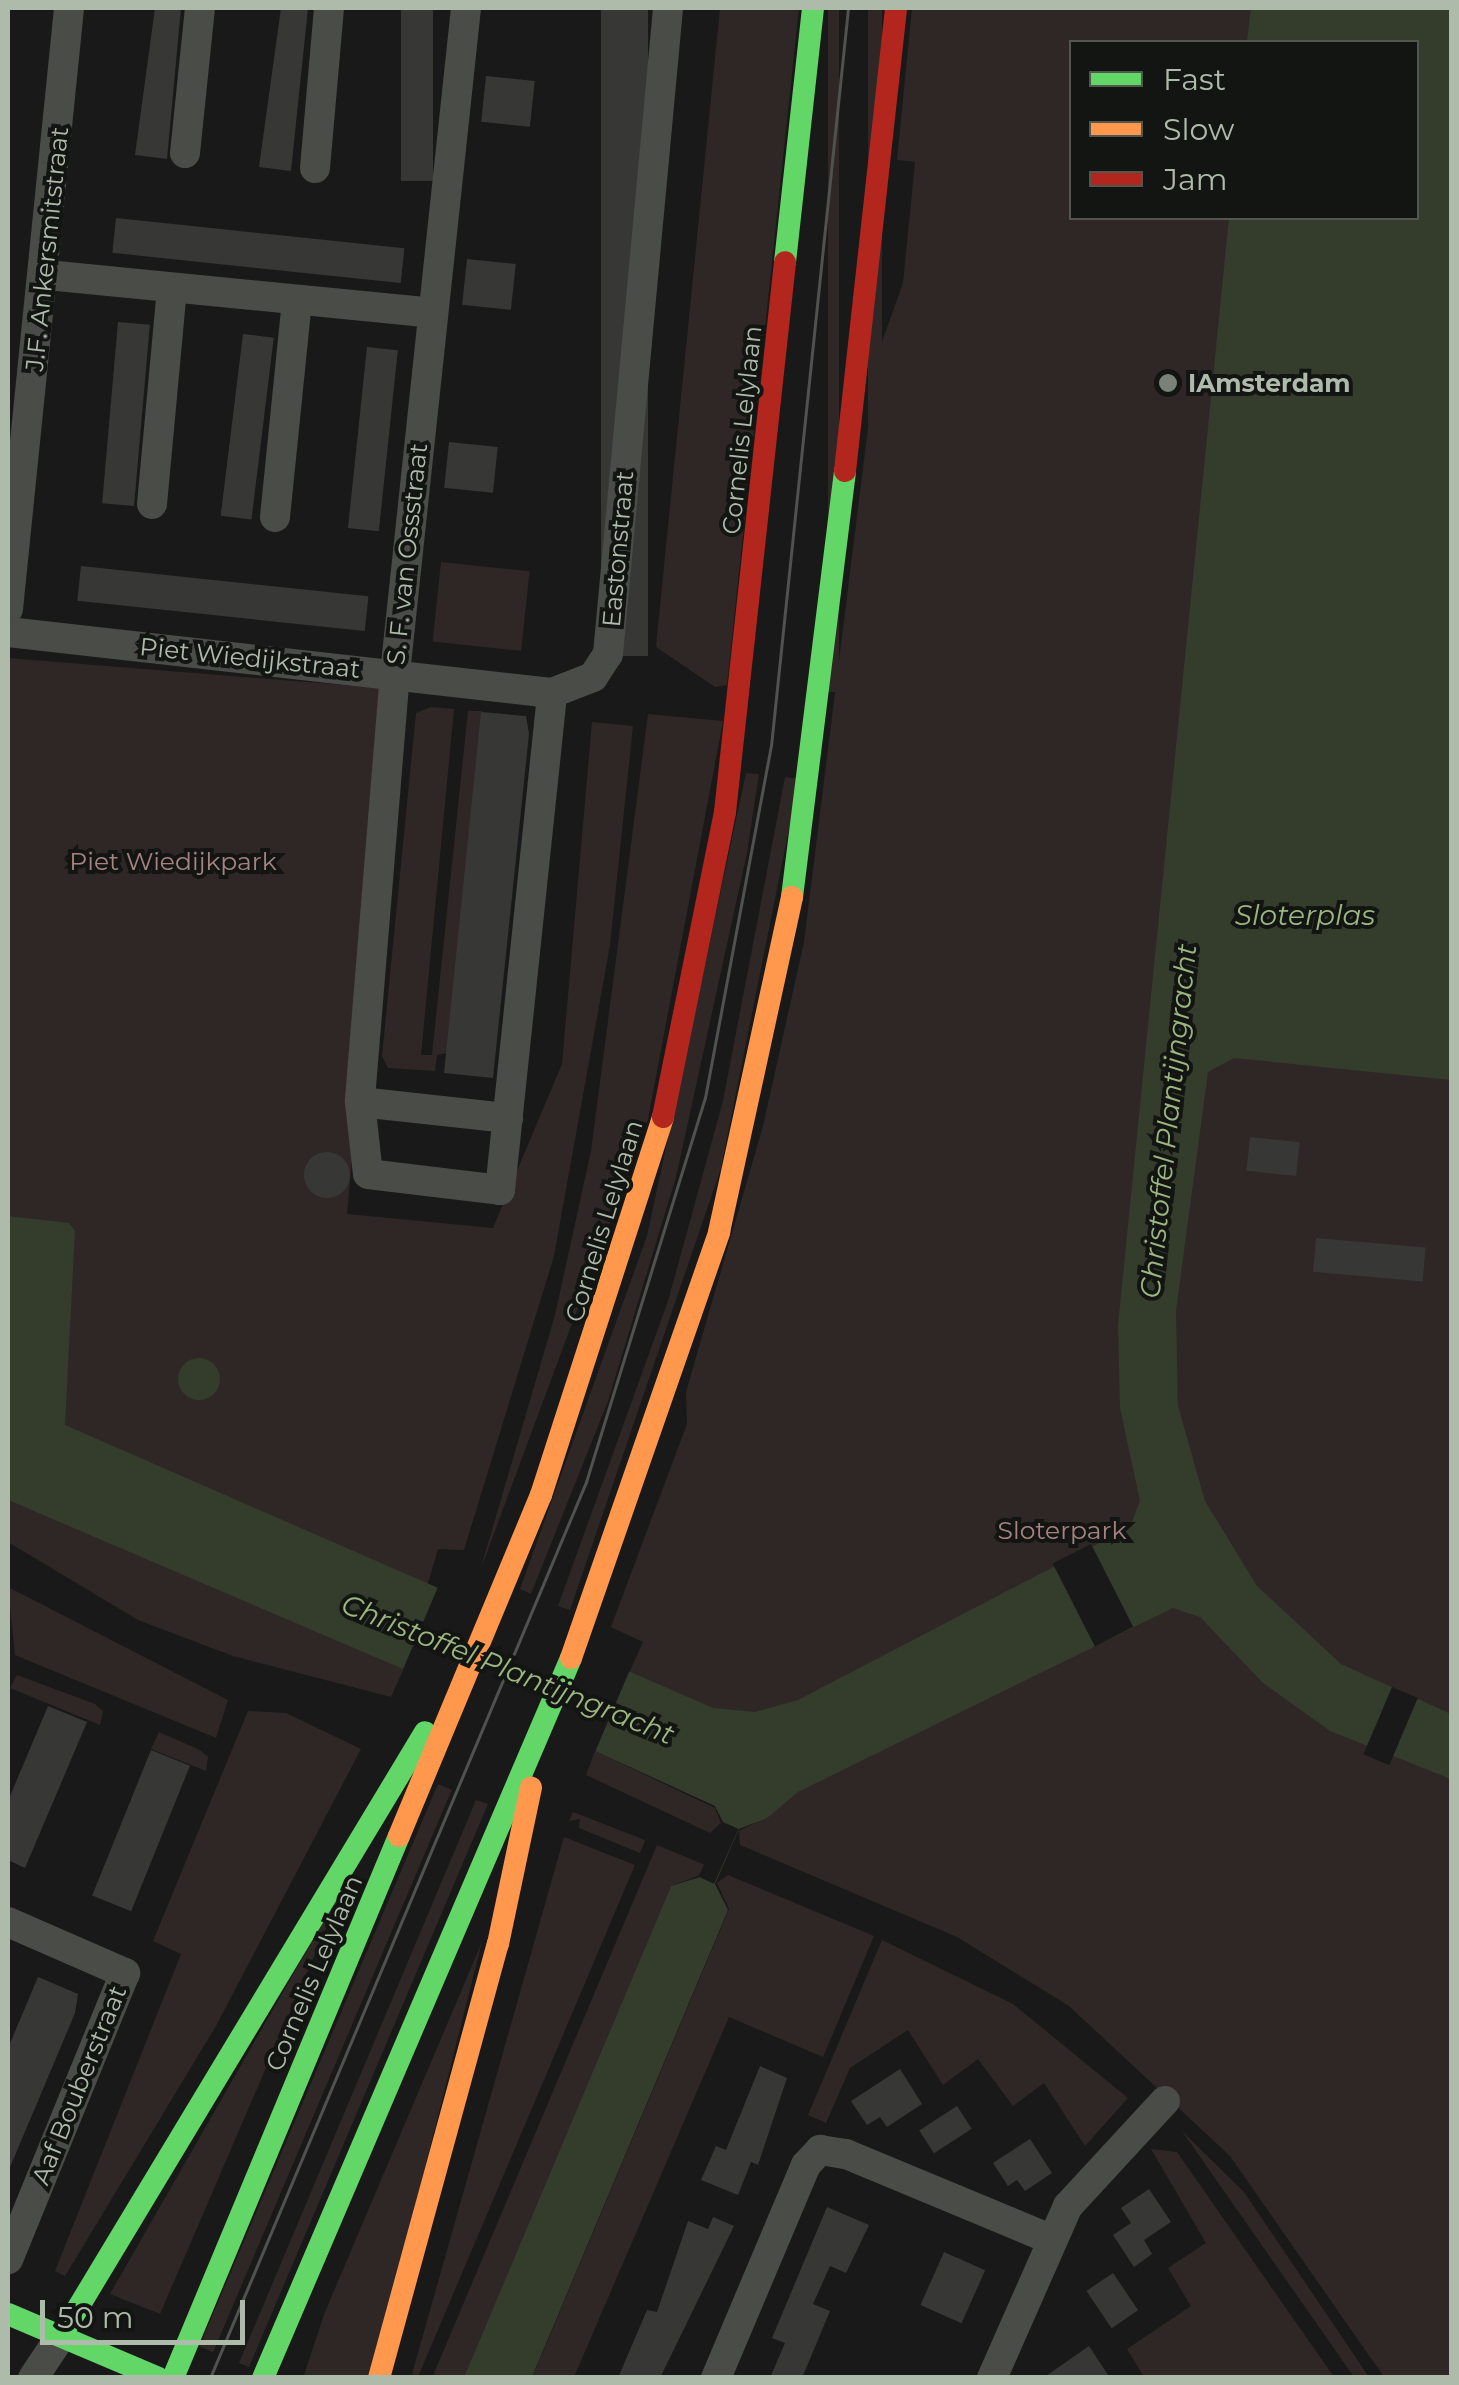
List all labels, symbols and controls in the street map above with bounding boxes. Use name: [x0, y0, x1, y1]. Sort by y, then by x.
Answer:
legend: [1069, 40, 1419, 220]
text: Fast: [1163, 61, 1226, 98]
text: Slow: [1163, 111, 1234, 148]
street label: J.F. Ankersmitstraat: [19, 125, 75, 373]
text: Jam: [1163, 161, 1228, 198]
street label: Cornelis Lelylaan: [716, 324, 768, 536]
place label: IAmsterdam: [1188, 368, 1351, 398]
marker: IAmsterdam: [1157, 372, 1179, 394]
street label: S. F. van Ossstraat: [380, 442, 434, 666]
street label: Eastonstraat: [596, 470, 640, 628]
street label: Piet Wiedijkstraat: [138, 631, 362, 685]
park label: Piet Wiedijkpark: [69, 846, 277, 876]
water label: Sloterplas: [1235, 898, 1375, 932]
water label: Christoffel Plantijngracht: [1133, 942, 1203, 1300]
street label: Cornelis Lelylaan: [559, 1116, 649, 1326]
park label: Sloterpark: [998, 1515, 1126, 1545]
water label: Christoffel Plantijngracht: [337, 1587, 679, 1751]
street label: Cornelis Lelylaan: [259, 1871, 369, 2075]
street label: Aaf Bouberstraat: [25, 1981, 133, 2189]
scale bar: [45, 2280, 250, 2342]
text: 50 m: [57, 2299, 134, 2336]

